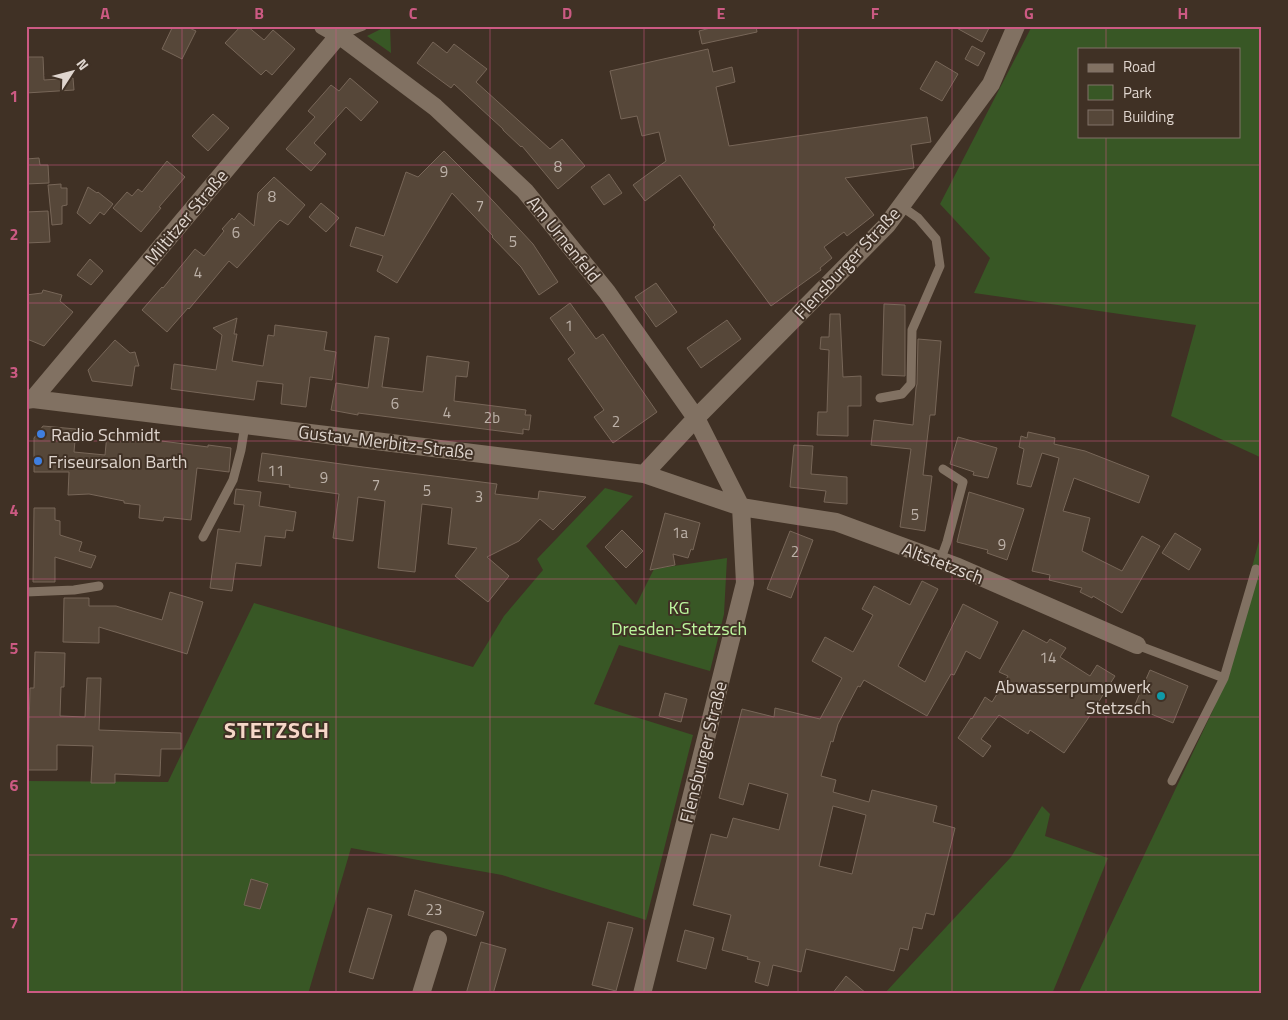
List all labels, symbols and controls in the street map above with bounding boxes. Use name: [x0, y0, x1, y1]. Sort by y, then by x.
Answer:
text: A: [100, 1, 110, 25]
text: B: [254, 1, 264, 25]
text: C: [409, 1, 418, 25]
text: D: [562, 1, 572, 25]
text: E: [717, 1, 726, 25]
text: F: [871, 1, 880, 25]
text: G: [1024, 1, 1034, 25]
text: H: [1178, 1, 1188, 25]
north arrow: [48, 48, 98, 98]
legend: [1078, 48, 1240, 138]
text: N: [72, 54, 94, 74]
text: Road: [1123, 55, 1155, 78]
text: Park: [1123, 81, 1152, 104]
text: 1: [10, 84, 18, 108]
text: Building: [1123, 105, 1174, 128]
house number: 8: [554, 155, 562, 178]
house number: 9: [440, 160, 448, 183]
street label: Miltitzer Straße: [138, 163, 234, 271]
house number: 8: [268, 185, 276, 208]
street label: Am Urnenfeld: [521, 190, 607, 288]
house number: 7: [476, 194, 484, 217]
street label: Flensburger Straße: [788, 201, 906, 325]
house number: 6: [232, 221, 240, 244]
text: 2: [10, 222, 18, 246]
house number: 5: [509, 230, 517, 253]
house number: 4: [194, 261, 202, 284]
house number: 1: [565, 314, 573, 337]
text: 3: [10, 360, 18, 384]
house number: 6: [391, 392, 399, 415]
house number: 4: [443, 401, 451, 424]
house number: 2b: [484, 406, 500, 429]
house number: 2: [612, 410, 620, 433]
street label: Gustav-Merbitz-Straße: [297, 418, 475, 466]
place label: Radio Schmidt: [51, 421, 161, 448]
marker: Radio Schmidt: [35, 428, 47, 440]
place label: Friseursalon Barth: [48, 448, 188, 475]
marker: Friseursalon Barth: [32, 455, 44, 467]
house number: 11: [268, 459, 284, 482]
house number: 9: [320, 466, 328, 489]
house number: 7: [372, 473, 380, 496]
house number: 5: [423, 479, 431, 502]
house number: 3: [475, 485, 483, 508]
text: 4: [10, 498, 19, 522]
house number: 5: [911, 503, 919, 526]
house number: 1a: [672, 521, 688, 544]
house number: 9: [998, 533, 1006, 556]
street label: Altstetzsch: [898, 535, 988, 591]
house number: 2: [791, 540, 799, 563]
park label: KG Dresden-Stetzsch: [611, 594, 747, 642]
text: 5: [10, 636, 19, 660]
house number: 14: [1040, 646, 1056, 669]
place label: Abwasserpumpwerk Stetzsch: [995, 673, 1151, 721]
street label: Flensburger Straße: [672, 678, 734, 826]
marker: Abwasserpumpwerk Stetzsch: [1155, 690, 1167, 702]
district label: STETZSCH: [224, 713, 330, 747]
text: 6: [10, 773, 19, 797]
house number: 23: [426, 898, 442, 921]
text: 7: [10, 911, 18, 935]

